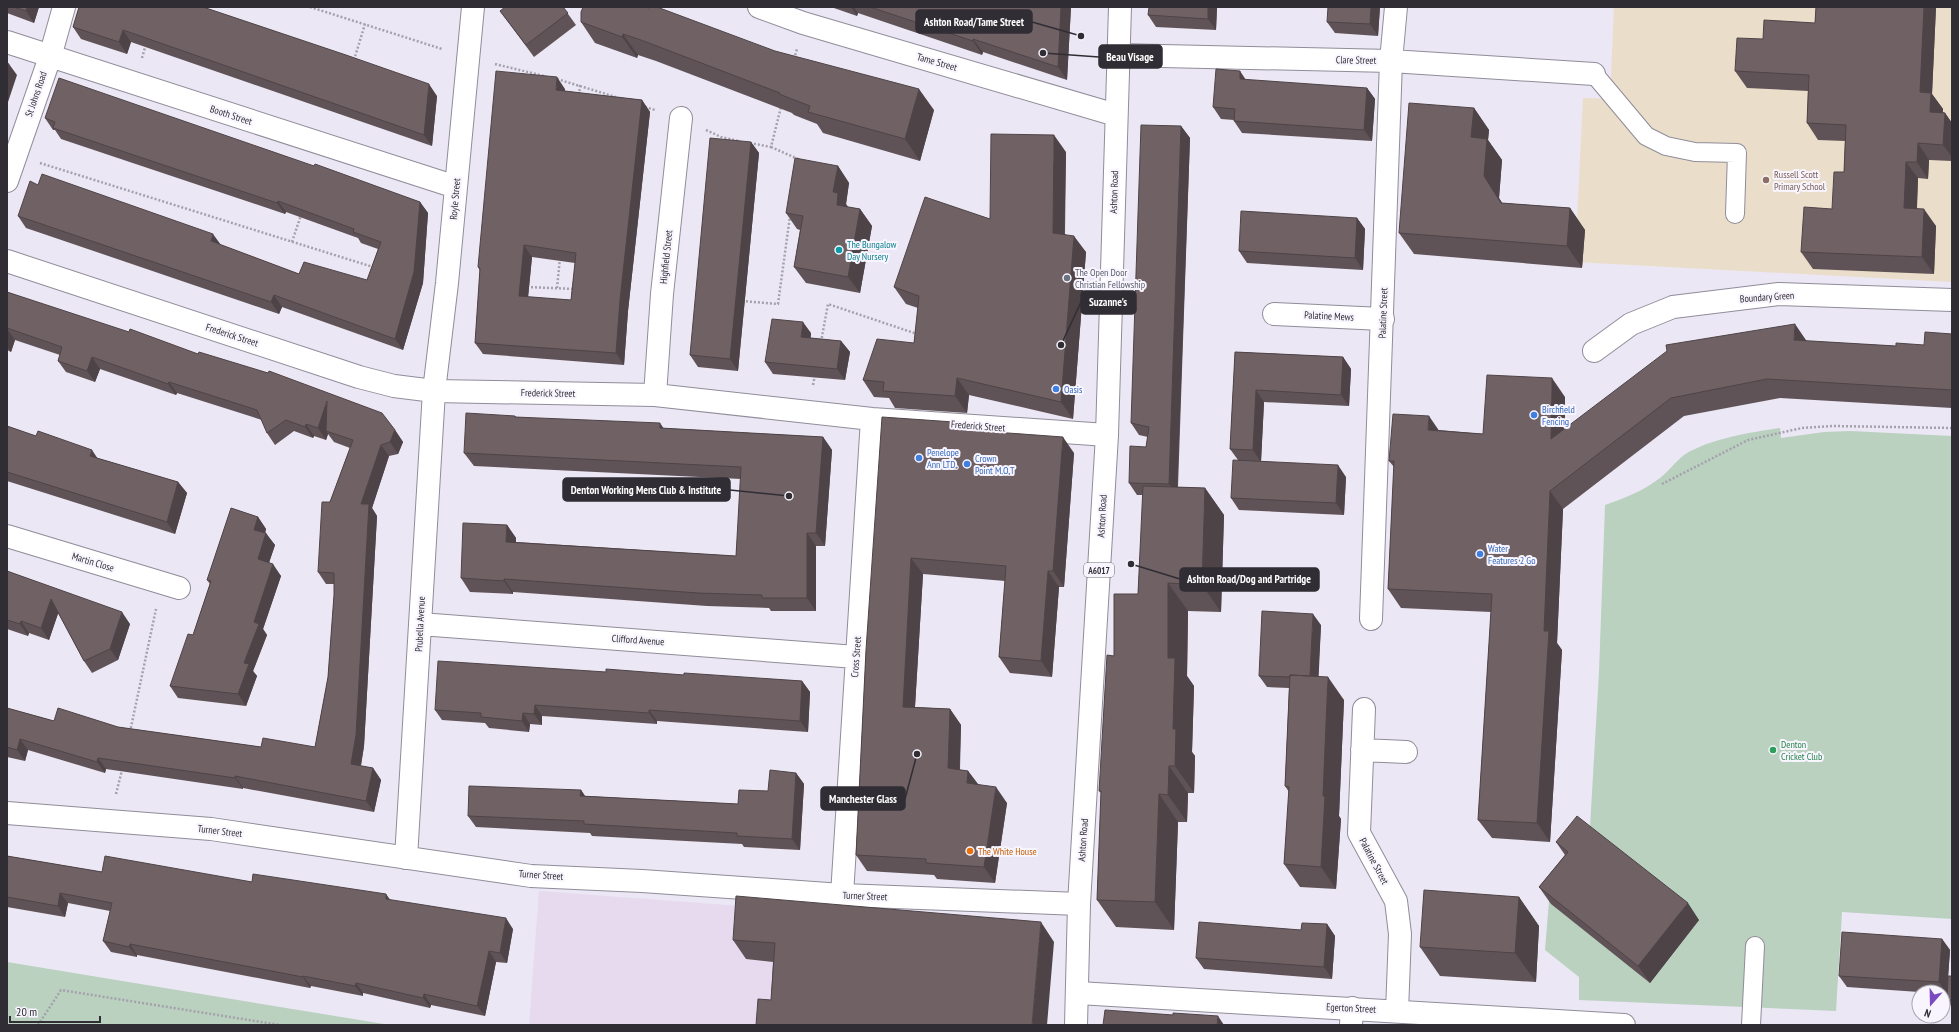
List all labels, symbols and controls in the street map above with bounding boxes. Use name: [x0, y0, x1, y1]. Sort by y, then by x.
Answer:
callout: Ashton Road/Tame Street: [916, 10, 1032, 33]
text: Ashton Road/Tame Street: [923, 15, 1025, 29]
callout: Beau Visage: [1099, 45, 1162, 68]
street label: Tame Street: [915, 50, 959, 74]
text: Beau Visage: [1106, 50, 1154, 64]
street label: Clare Street: [1336, 53, 1377, 67]
street label: St Johns Road: [22, 70, 50, 118]
street label: Booth Street: [208, 102, 254, 128]
place label: Russell Scott Primary School: [1774, 168, 1826, 193]
street label: Ashton Road: [1107, 170, 1121, 214]
marker: Russell Scott Primary School: [1761, 175, 1771, 185]
street label: Royle Street: [447, 177, 463, 220]
street label: Highfield Street: [657, 229, 675, 285]
place label: The Bungalow Day Nursery: [847, 238, 896, 263]
marker: The Bungalow Day Nursery: [834, 245, 844, 255]
place label: The Open Door Christian Fellowship: [1075, 266, 1145, 291]
marker: The Open Door Christian Fellowship: [1062, 273, 1072, 283]
street label: Palatine Street: [1376, 287, 1390, 339]
street label: Boundary Green: [1739, 289, 1795, 305]
callout: Suzanne's: [1081, 291, 1136, 314]
text: Suzanne's: [1089, 295, 1127, 309]
street label: Palatine Mews: [1304, 308, 1355, 324]
street label: Frederick Street: [204, 320, 260, 350]
place label: Oasis: [1064, 383, 1083, 396]
marker: Oasis: [1051, 384, 1061, 394]
street label: Frederick Street: [521, 386, 576, 400]
place label: Birchfield Fencing: [1542, 403, 1575, 428]
marker: Birchfield Fencing: [1529, 410, 1539, 420]
street label: Frederick Street: [950, 418, 1006, 434]
place label: Penelope Ann LTD.: [927, 446, 959, 471]
place label: Crown Point M.O.T: [975, 452, 1015, 477]
marker: Penelope Ann LTD.: [914, 453, 924, 463]
marker: Crown Point M.O.T: [962, 459, 972, 469]
callout: Denton Working Mens Club & Institute: [563, 478, 730, 501]
text: Denton Working Mens Club & Institute: [571, 483, 722, 497]
street label: Ashton Road: [1094, 494, 1110, 538]
place label: Water Features 2 Go: [1488, 542, 1536, 567]
street label: Martin Close: [70, 549, 116, 575]
marker: Water Features 2 Go: [1475, 549, 1485, 559]
road number: A6017: [1084, 563, 1114, 577]
callout: Ashton Road/Dog and Partridge: [1180, 568, 1319, 591]
text: Ashton Road/Dog and Partridge: [1186, 572, 1311, 586]
street label: Prubella Avenue: [412, 596, 428, 652]
street label: Clifford Avenue: [611, 632, 665, 648]
street label: Cross Street: [848, 636, 864, 678]
place label: Denton Cricket Club: [1781, 738, 1822, 763]
marker: Denton Cricket Club: [1768, 745, 1778, 755]
callout: Manchester Glass: [821, 787, 905, 810]
text: Manchester Glass: [829, 792, 897, 806]
street label: Ashton Road: [1075, 818, 1091, 862]
street label: Turner Street: [197, 822, 243, 840]
street label: Palatine Street: [1356, 836, 1392, 887]
place label: The White House: [978, 845, 1037, 858]
marker: The White House: [965, 846, 975, 856]
street label: Turner Street: [518, 867, 564, 883]
street label: Turner Street: [842, 889, 888, 903]
north arrow: [1911, 984, 1951, 1024]
scale bar: [10, 998, 100, 1024]
street label: Egerton Street: [1326, 1000, 1377, 1016]
text: 20 m: [16, 1004, 37, 1019]
text: N: [1922, 1006, 1933, 1021]

